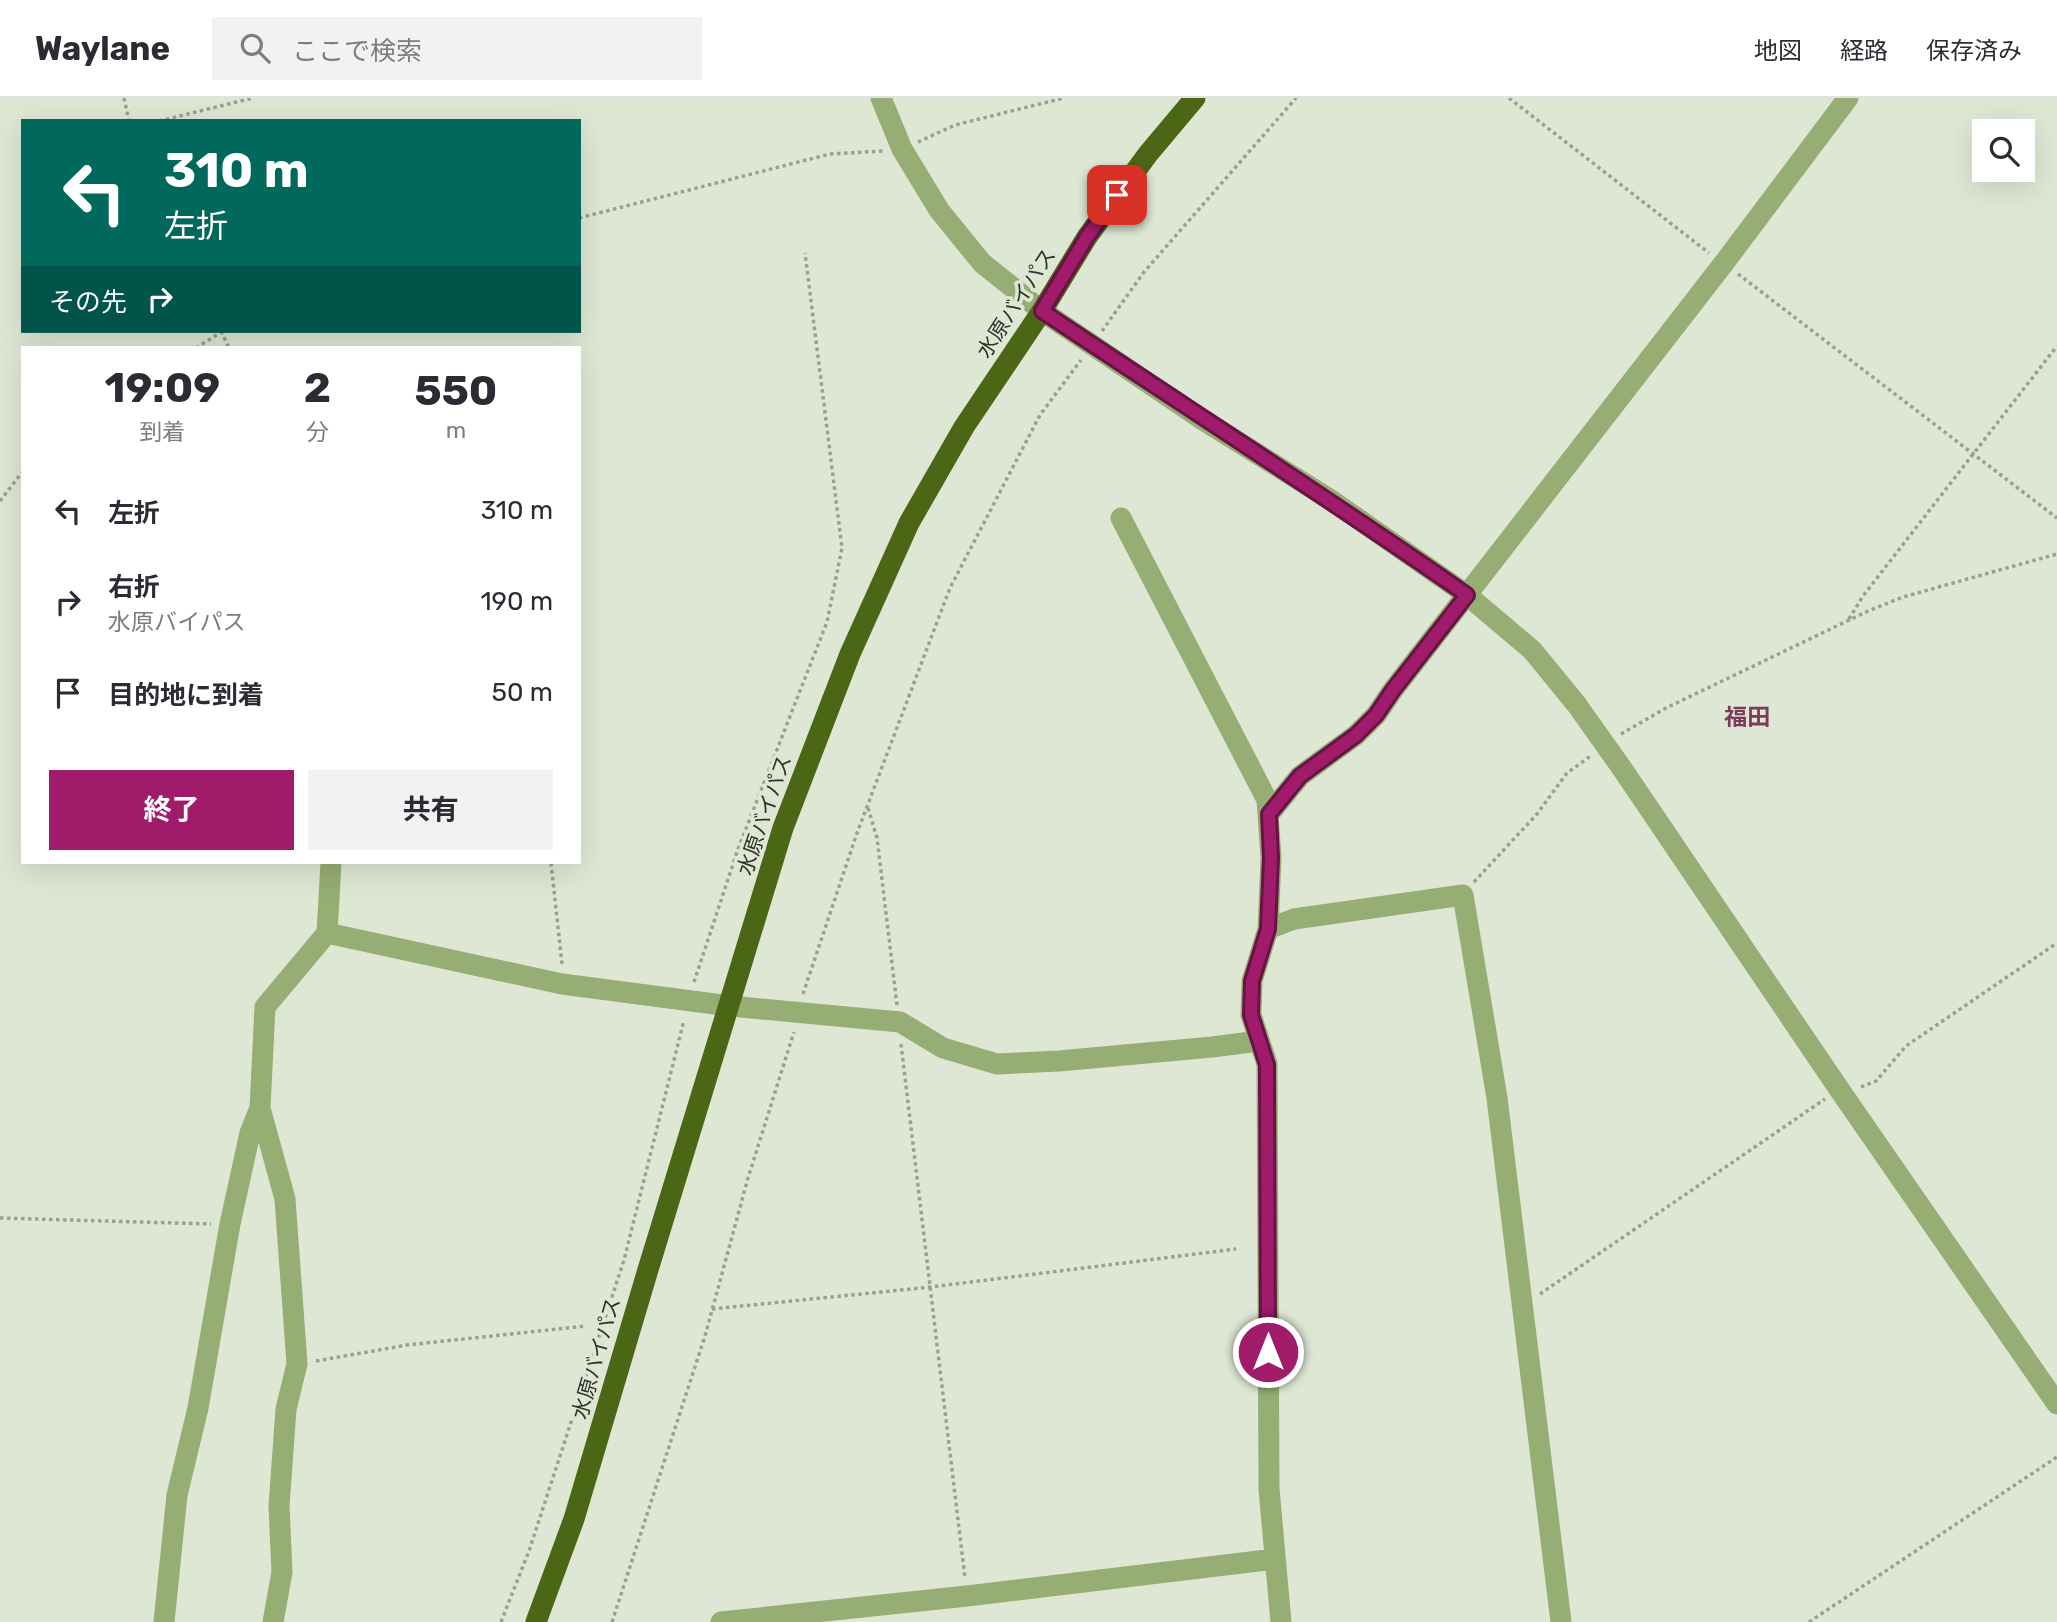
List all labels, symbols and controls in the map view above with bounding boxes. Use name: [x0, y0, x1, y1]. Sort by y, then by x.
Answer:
search box: [212, 17, 702, 80]
text: Waylane: [35, 29, 170, 68]
icon: search: [236, 29, 274, 67]
text: ここで検索: [292, 36, 422, 67]
text: 地図: [1754, 37, 1802, 65]
text: 経路: [1840, 37, 1888, 65]
text: 保存済み: [1926, 37, 2022, 65]
map controls: [1972, 119, 2035, 182]
button: search: [1972, 119, 2035, 182]
text: 310 m: [164, 141, 309, 199]
icon: left: [49, 147, 140, 238]
pin: [1087, 165, 1147, 225]
icon: arrive: [1098, 176, 1136, 214]
text: 左折: [164, 207, 228, 245]
street label: 水原バイパス: [971, 244, 1061, 362]
icon: right: [141, 280, 179, 318]
text: その先: [49, 287, 127, 318]
text: 19:09: [105, 363, 220, 413]
text: 2: [304, 363, 331, 413]
text: 550: [415, 366, 497, 416]
text: m: [446, 416, 466, 444]
text: 到着: [139, 418, 185, 446]
text: 分: [306, 418, 329, 446]
icon: left: [49, 492, 87, 530]
text: 310 m: [481, 495, 553, 526]
text: 左折: [108, 498, 160, 529]
text: 右折: [108, 572, 160, 603]
icon: right: [49, 583, 87, 621]
text: 190 m: [480, 586, 553, 617]
text: 水原バイパス: [108, 608, 246, 636]
icon: arrive: [49, 674, 87, 712]
text: 50 m: [492, 677, 553, 708]
text: 目的地に到着: [108, 680, 264, 711]
district label: 福田: [1724, 703, 1770, 731]
street label: 水原バイパス: [732, 752, 796, 878]
button: 終了: [49, 770, 294, 850]
button: 共有: [308, 770, 553, 850]
street label: 水原バイパス: [567, 1294, 625, 1422]
position arrow: [1231, 1315, 1305, 1389]

